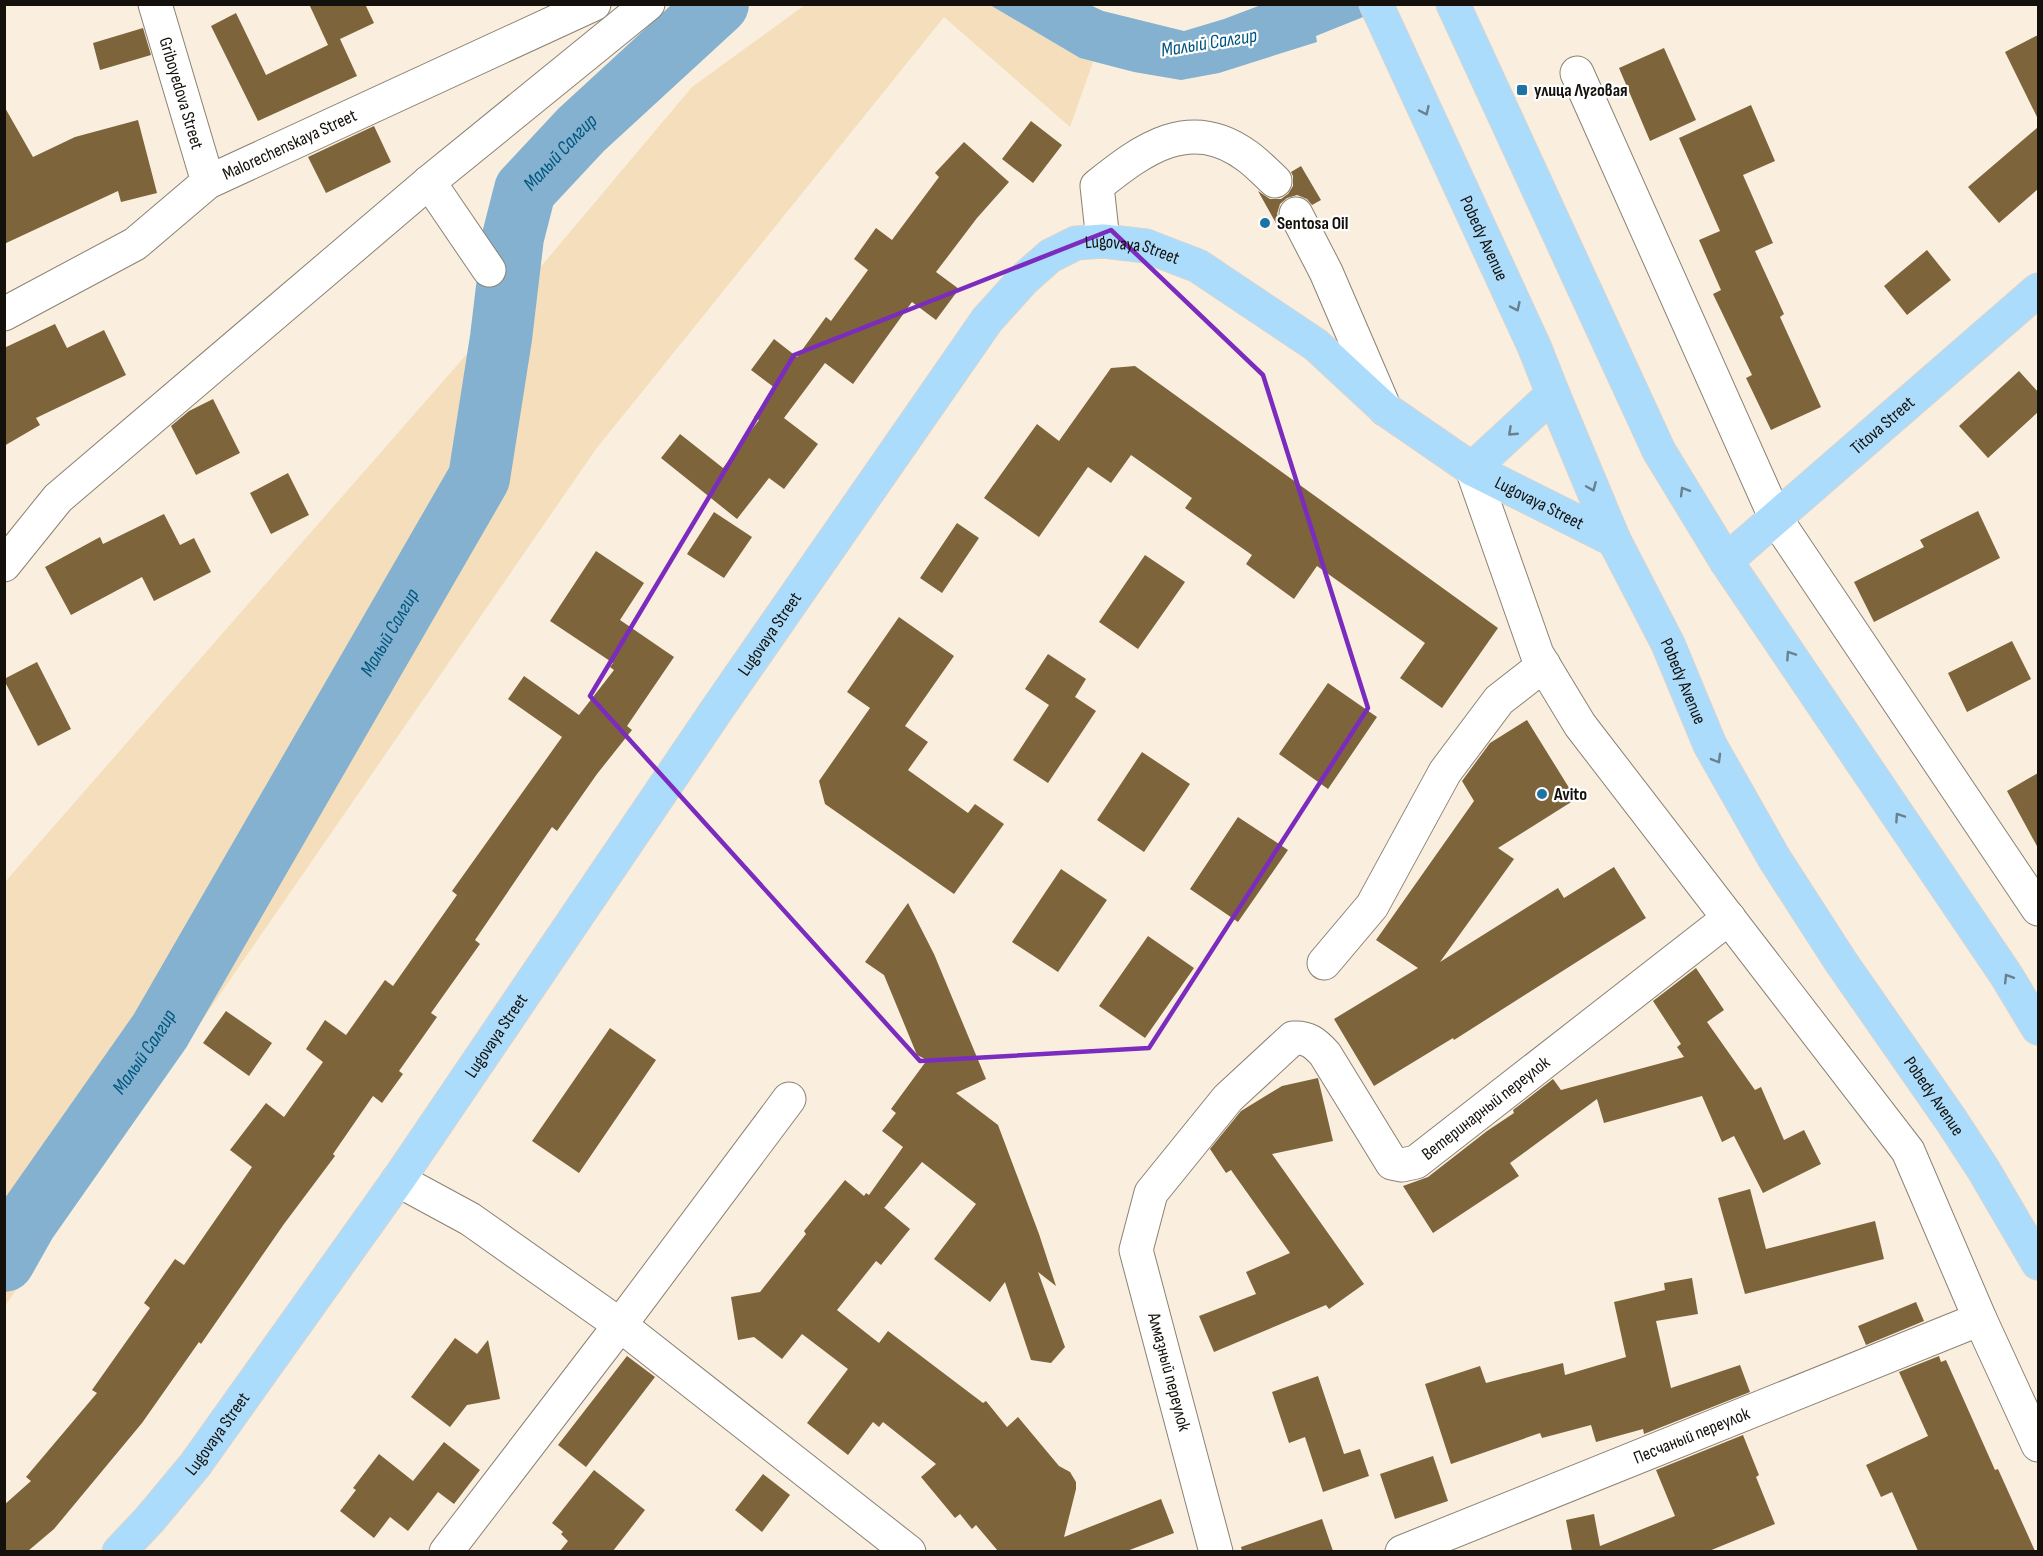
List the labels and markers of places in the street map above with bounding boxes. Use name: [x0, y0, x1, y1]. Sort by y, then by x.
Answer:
place label: улица Луговая: [1534, 80, 1628, 101]
marker: улица Луговая: [1515, 83, 1529, 97]
place label: Sentosa Oil: [1277, 213, 1348, 234]
marker: Sentosa Oil: [1258, 216, 1272, 230]
place label: Avito: [1553, 784, 1587, 805]
marker: Avito: [1535, 787, 1549, 801]

